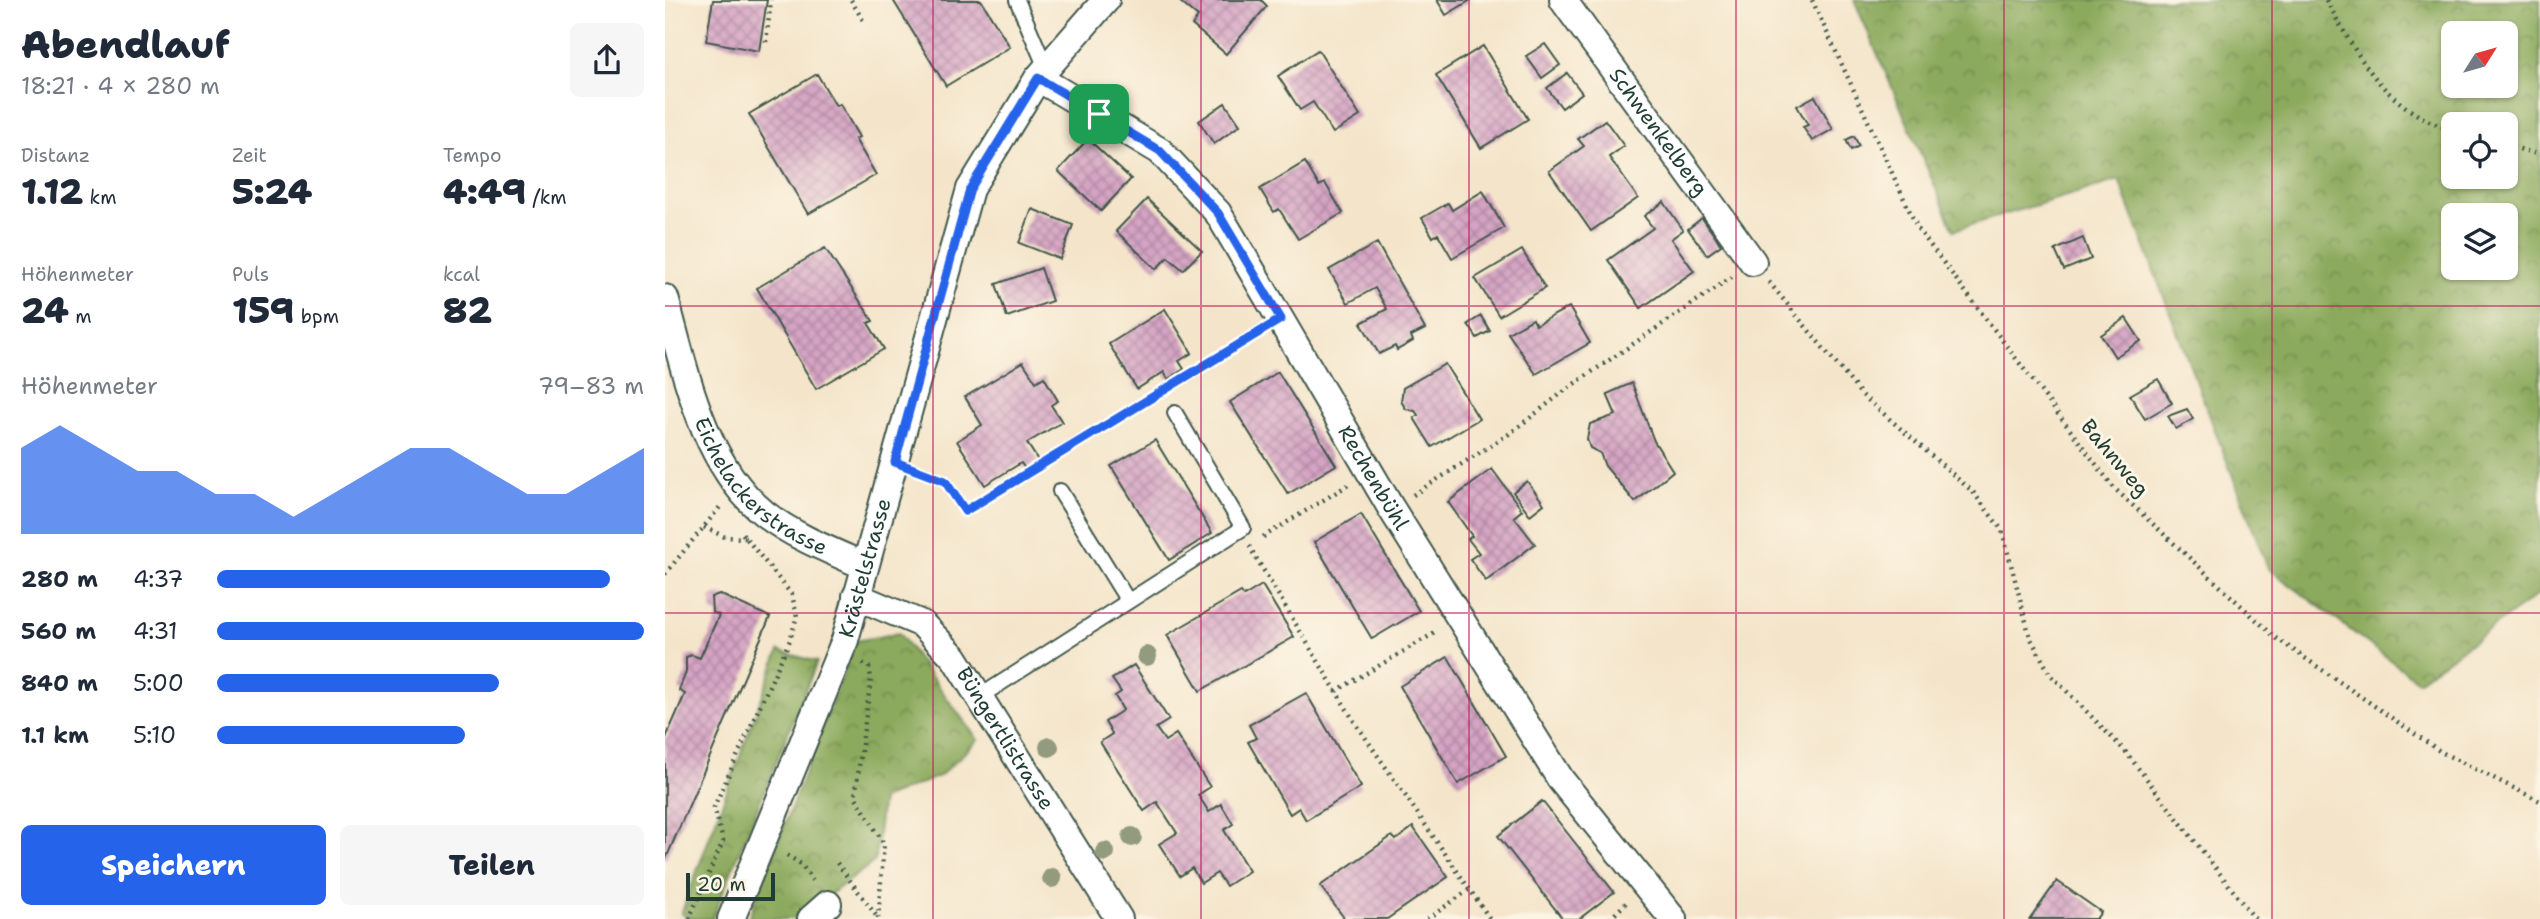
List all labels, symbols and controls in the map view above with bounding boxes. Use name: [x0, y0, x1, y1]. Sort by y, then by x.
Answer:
text: Abendlauf: [21, 19, 230, 70]
north arrow: [2441, 21, 2518, 98]
map controls: [2441, 21, 2518, 280]
button: share: [570, 23, 644, 97]
street label: Schwenkelberg: [1603, 62, 1715, 202]
text: 18:21 · 4 × 280 m: [21, 71, 220, 101]
pin: [1069, 84, 1129, 144]
icon: arrive: [1080, 95, 1118, 133]
button: locate: [2441, 112, 2518, 189]
text: Distanz: [21, 143, 90, 168]
text: Zeit: [232, 143, 267, 168]
text: Tempo: [443, 143, 502, 168]
text: 1.12: [21, 168, 83, 215]
text: 5:24: [232, 168, 312, 215]
text: 4:49: [443, 168, 526, 215]
text: km: [83, 185, 117, 210]
text: /km: [526, 185, 567, 210]
button: layers: [2441, 203, 2518, 280]
text: Höhenmeter: [21, 262, 134, 287]
text: Puls: [232, 262, 269, 287]
text: kcal: [443, 262, 480, 287]
text: 24: [21, 287, 69, 334]
text: 159: [232, 287, 294, 334]
text: 82: [443, 287, 492, 334]
text: m: [69, 304, 92, 329]
text: bpm: [294, 304, 339, 329]
text: Höhenmeter: [21, 371, 158, 401]
text: 79–83 m: [538, 371, 644, 401]
street label: Eichelackerstrasse: [688, 413, 832, 562]
street label: Bahnweg: [2074, 413, 2156, 503]
street label: Rechenbühl: [1332, 420, 1416, 536]
street label: Krästelstrasse: [832, 495, 898, 641]
text: 280 m: [21, 564, 98, 594]
text: 4:37: [133, 564, 183, 594]
text: 560 m: [21, 616, 96, 646]
text: 4:31: [133, 616, 178, 646]
street label: Büngertlistrasse: [950, 662, 1061, 815]
text: 840 m: [21, 668, 98, 698]
text: 5:00: [133, 668, 184, 698]
text: 1.1 km: [21, 720, 89, 750]
text: 5:10: [133, 720, 176, 750]
button: Speichern: [21, 825, 326, 905]
button: Teilen: [340, 825, 644, 905]
scale bar: [686, 870, 775, 902]
text: 20 m: [697, 872, 746, 897]

